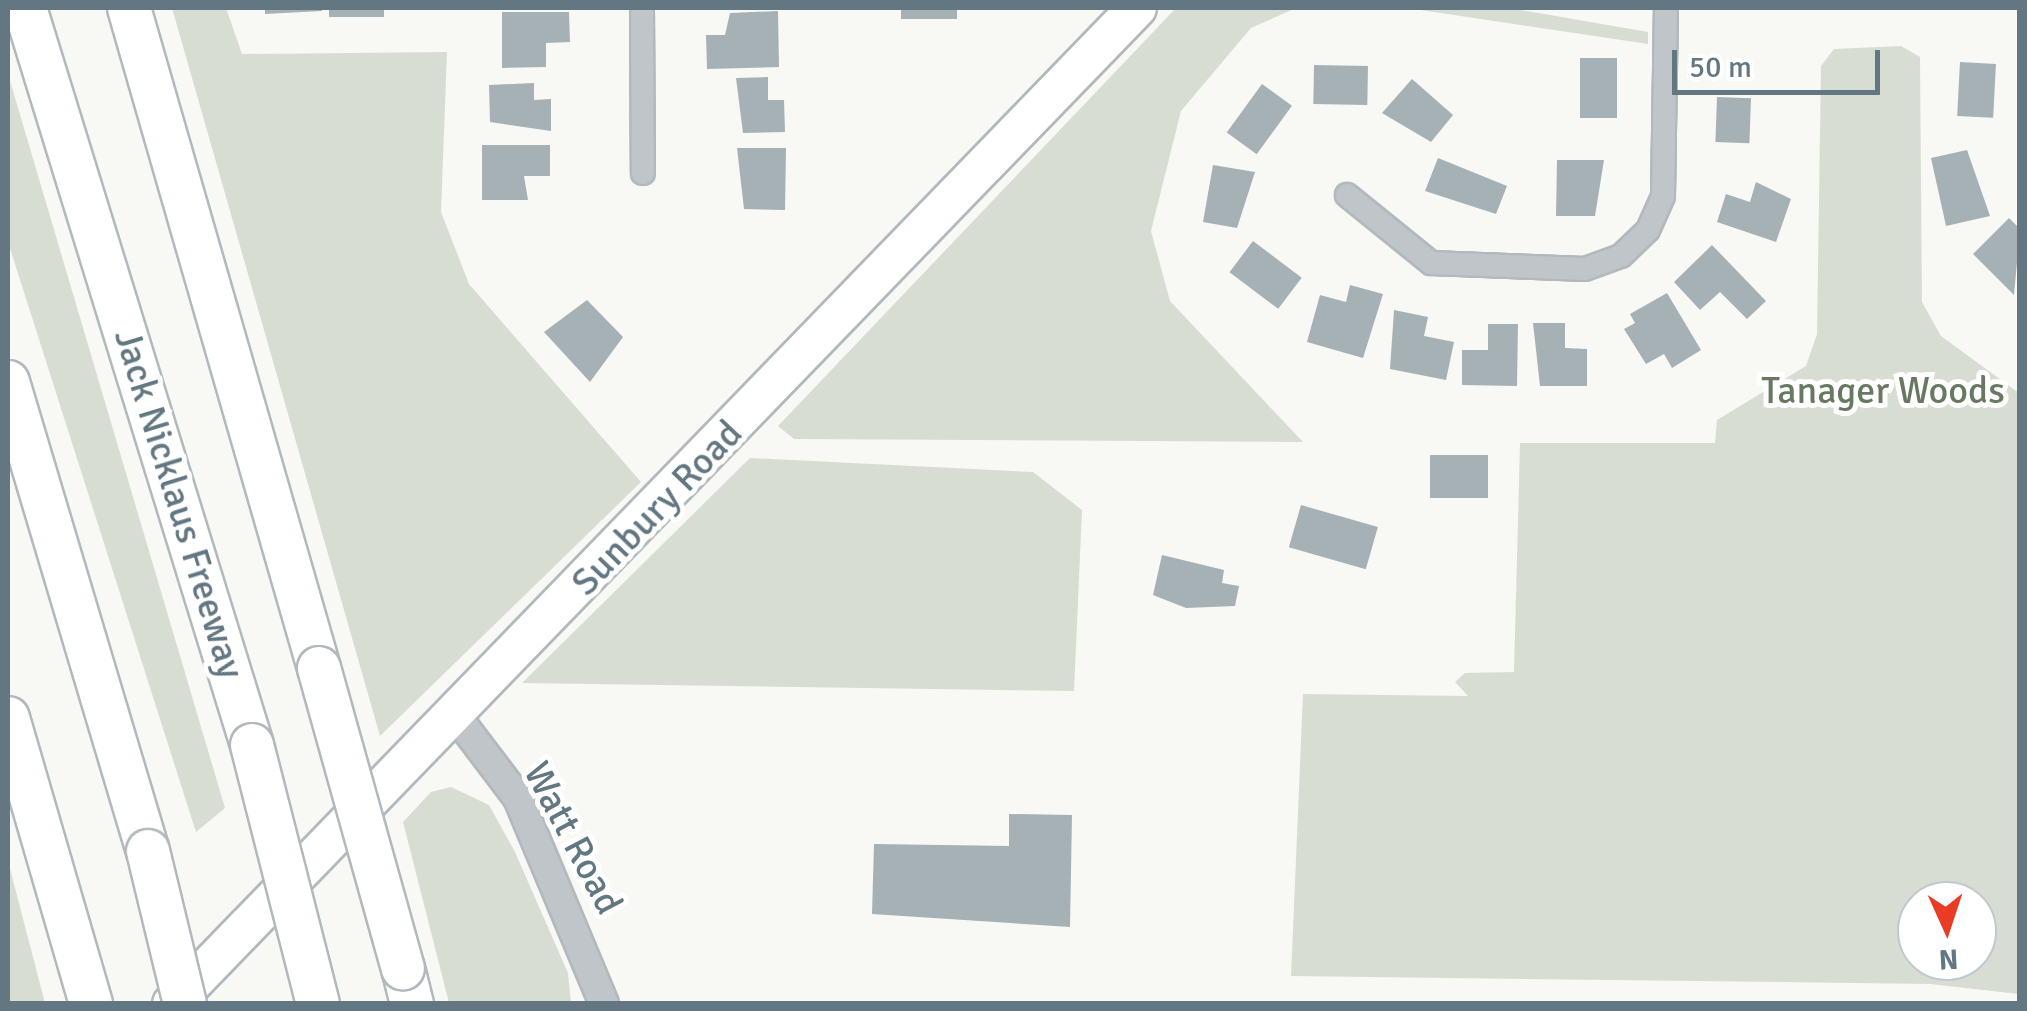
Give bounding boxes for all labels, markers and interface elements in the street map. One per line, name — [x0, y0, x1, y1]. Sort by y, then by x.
scale bar — [1677, 30, 1884, 92]
text: 50 m — [1689, 49, 1752, 86]
street label: Jack Nicklaus Freeway — [104, 324, 254, 684]
park label: Tanager Woods — [1761, 368, 2005, 414]
street label: Sunbury Road — [562, 411, 752, 605]
street label: Watt Road — [514, 754, 632, 922]
north arrow — [1897, 881, 1997, 981]
text: N — [1938, 941, 1959, 976]

